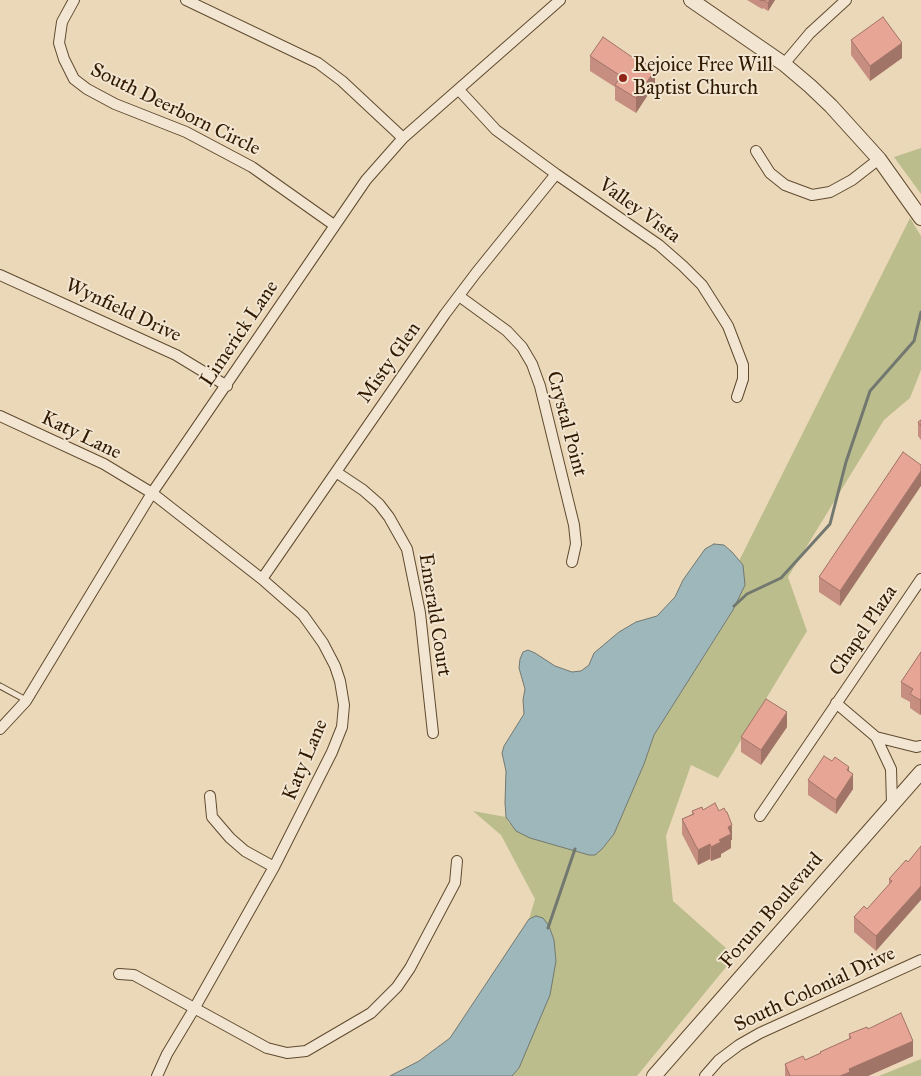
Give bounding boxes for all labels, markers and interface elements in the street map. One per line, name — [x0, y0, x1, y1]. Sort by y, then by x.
place label: Rejoice Free Will Baptist Church — [633, 54, 773, 101]
street label: South Deerborn Circle — [86, 58, 264, 162]
marker: Rejoice Free Will Baptist Church — [617, 72, 629, 84]
street label: Valley Vista — [593, 173, 685, 249]
street label: Wynfield Drive — [61, 274, 185, 348]
street label: Limerick Lane — [196, 276, 284, 392]
street label: Misty Glen — [353, 318, 427, 408]
street label: Crystal Point — [540, 369, 592, 479]
street label: Katy Lane — [37, 406, 125, 466]
street label: Emerald Court — [412, 552, 456, 678]
street label: Chapel Plaza — [825, 581, 903, 681]
street label: Katy Lane — [278, 716, 334, 804]
street label: Forum Boulevard — [715, 848, 829, 974]
street label: South Colonial Drive — [731, 942, 899, 1038]

